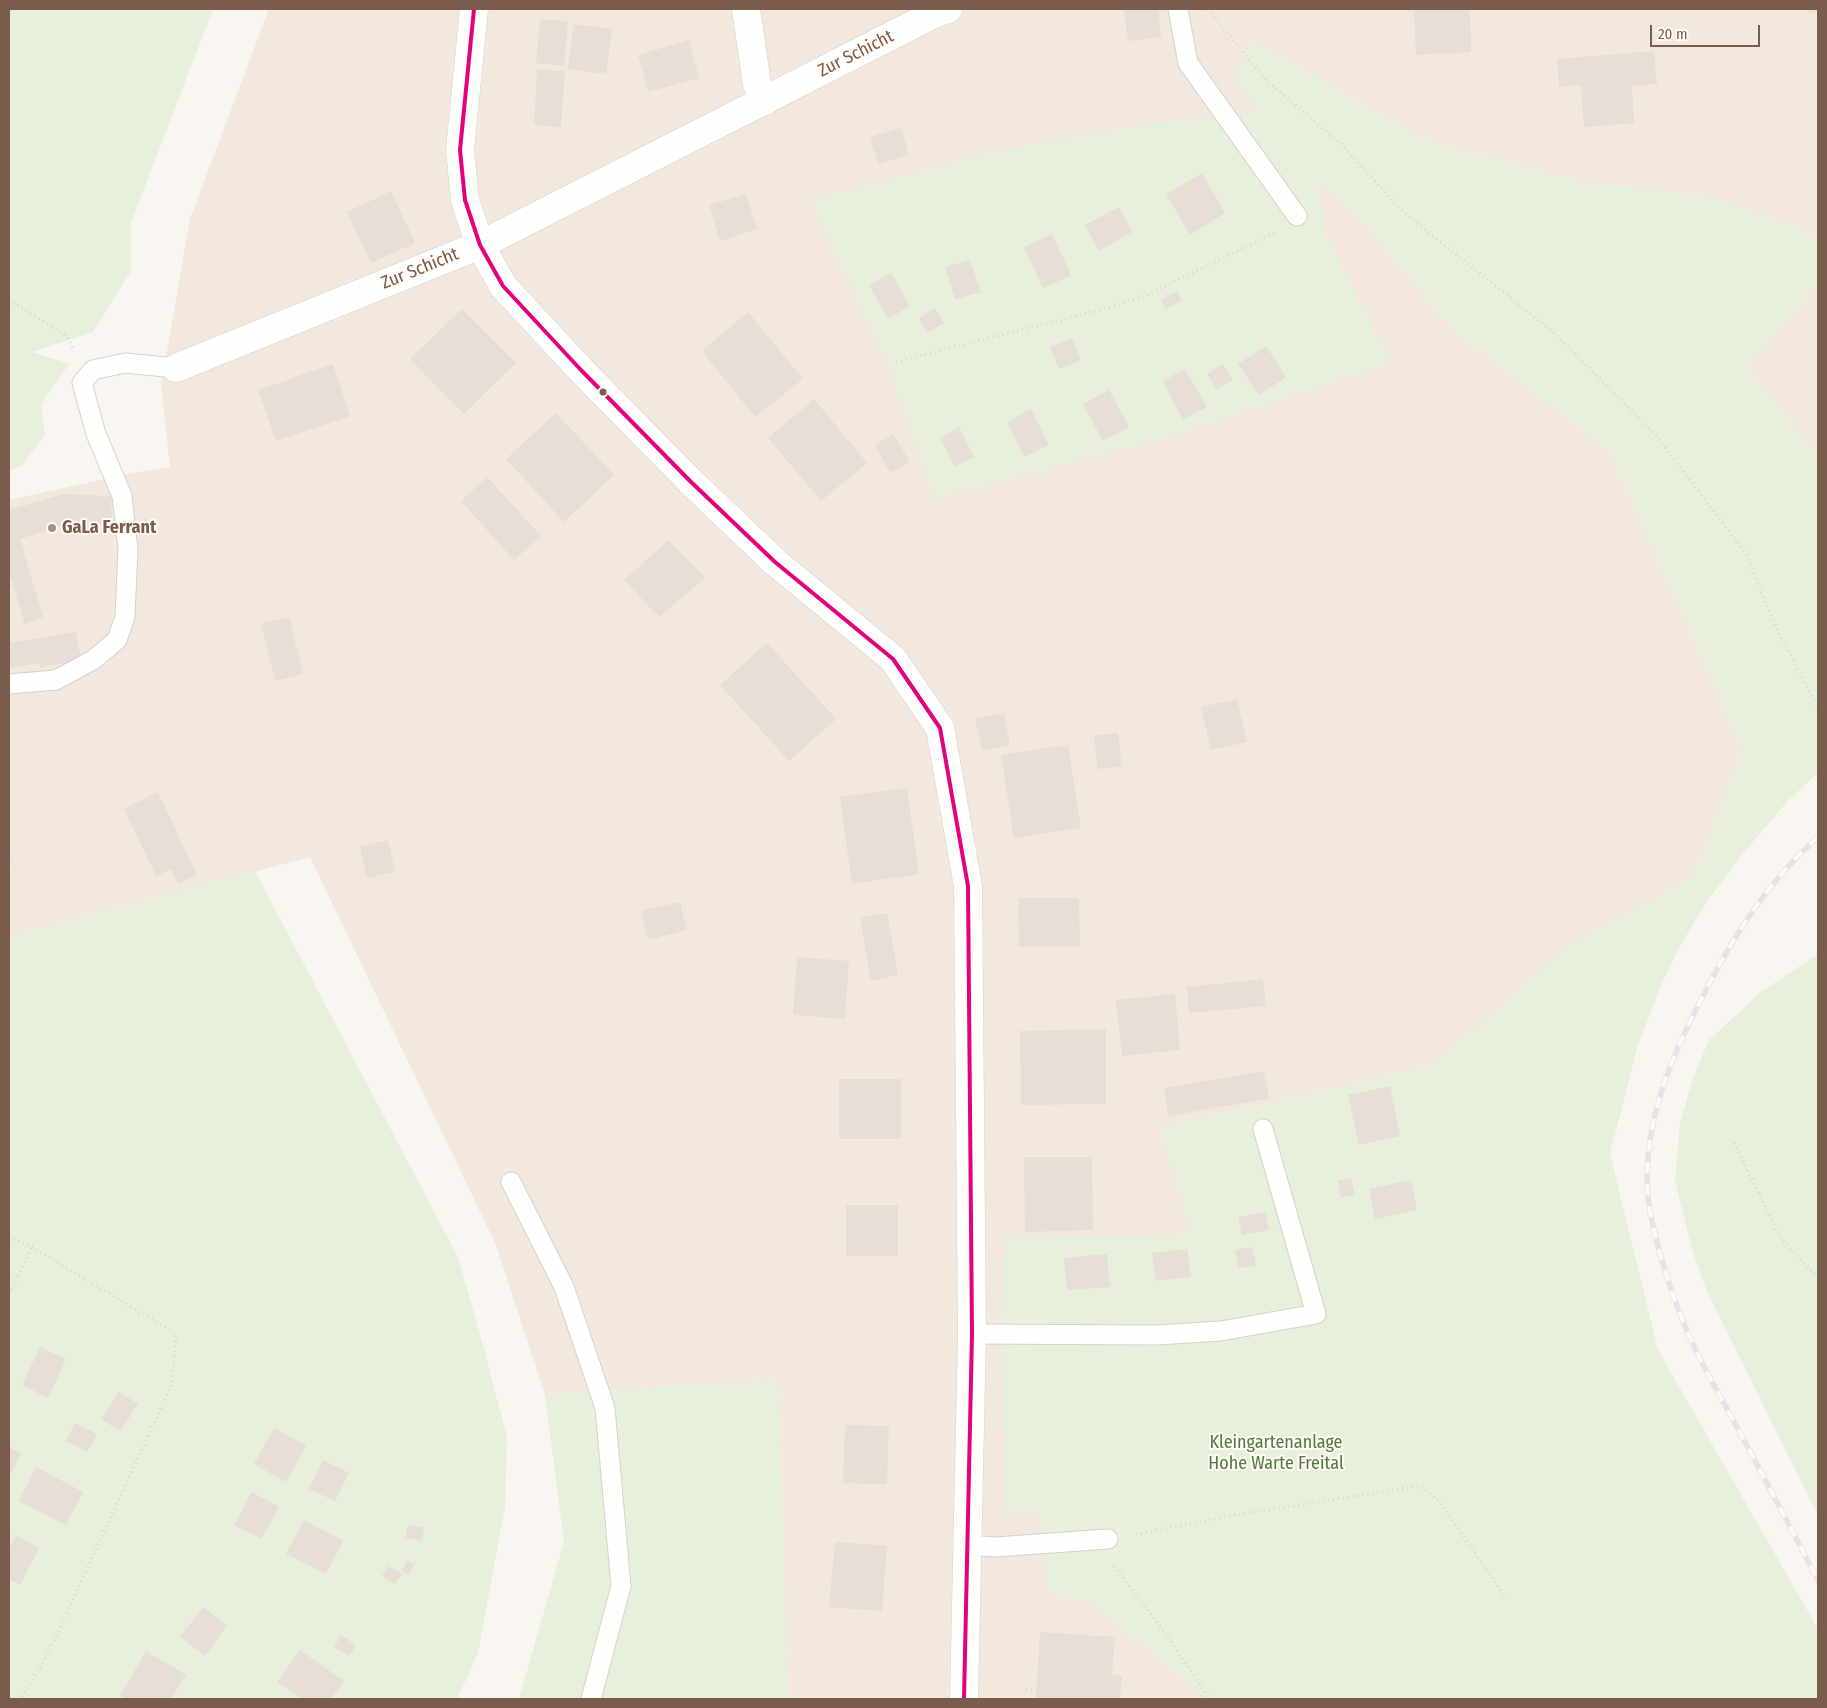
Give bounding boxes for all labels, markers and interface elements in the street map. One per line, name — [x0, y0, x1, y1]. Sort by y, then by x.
scale bar — [1652, 15, 1762, 47]
text: 20 m — [1658, 25, 1688, 43]
street label: Zur Schicht — [815, 26, 897, 82]
street label: Zur Schicht — [378, 244, 462, 294]
unlabelled marker — [598, 387, 608, 397]
place label: GaLa Ferrant — [62, 517, 156, 539]
marker: GaLa Ferrant — [46, 522, 58, 534]
park label: Kleingartenanlage Hohe Warte Freital — [1208, 1432, 1344, 1475]

